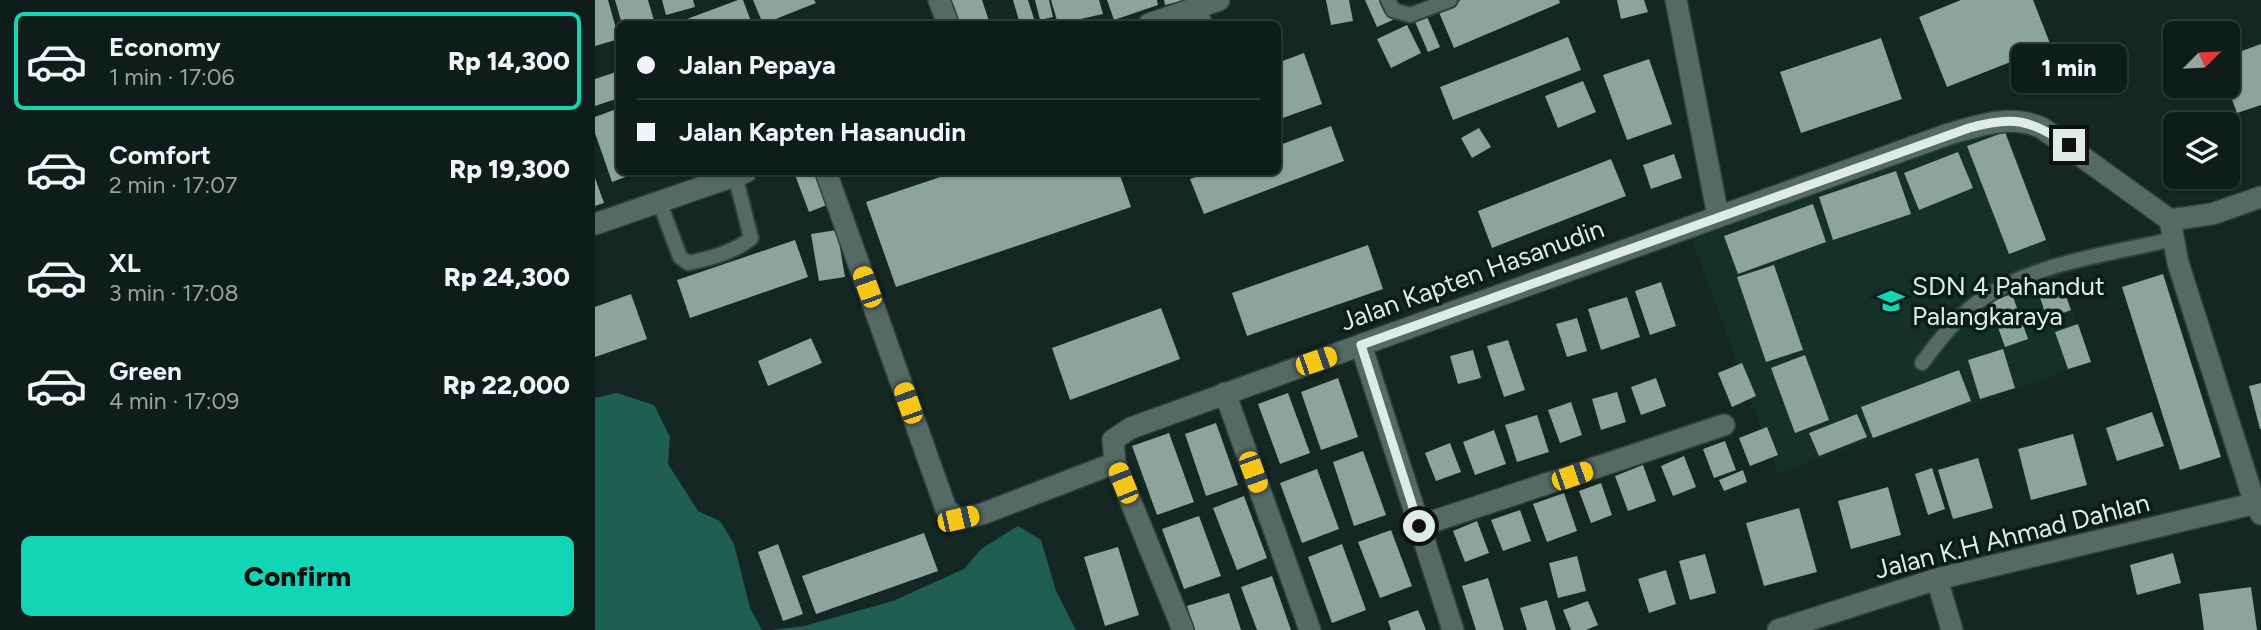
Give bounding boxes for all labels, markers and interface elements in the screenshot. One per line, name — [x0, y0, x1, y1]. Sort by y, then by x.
north arrow — [2163, 21, 2240, 98]
map controls — [2163, 21, 2240, 189]
icon: car — [25, 30, 88, 93]
text: Economy — [109, 31, 221, 63]
callout: 1 min — [2011, 44, 2127, 92]
text: Rp 14,300 — [448, 45, 570, 77]
text: Jalan Pepaya — [679, 49, 836, 81]
text: 1 min — [2042, 54, 2096, 82]
text: 1 min · 17:06 — [109, 63, 235, 91]
button: layers — [2163, 112, 2240, 189]
text: Jalan Kapten Hasanudin — [679, 116, 966, 148]
route end — [2053, 129, 2085, 161]
icon: car — [25, 138, 88, 201]
text: Comfort — [109, 139, 211, 171]
text: Rp 19,300 — [449, 153, 570, 185]
text: 2 min · 17:07 — [109, 171, 237, 199]
street label: Jalan Kapten Hasanudin — [1336, 212, 1608, 338]
icon: car — [25, 246, 88, 309]
text: XL — [109, 247, 141, 279]
text: Rp 24,300 — [444, 261, 570, 293]
car — [850, 264, 885, 310]
place label: SDN 4 Pahandut Palangkaraya — [1912, 270, 2105, 332]
text: 3 min · 17:08 — [109, 279, 239, 307]
school or university icon: SDN 4 Pahandut Palangkaraya — [1876, 286, 1906, 316]
car — [1293, 344, 1340, 378]
icon: car — [25, 354, 88, 417]
text: Green — [109, 355, 182, 387]
text: Rp 22,000 — [443, 369, 570, 401]
car — [892, 380, 925, 426]
text: 4 min · 17:09 — [109, 387, 239, 415]
car — [1236, 449, 1271, 495]
car — [1549, 459, 1596, 493]
car — [1106, 460, 1141, 506]
street label: Jalan K.H Ahmad Dahlan — [1871, 486, 2153, 586]
car — [936, 504, 981, 534]
route start — [1403, 510, 1435, 542]
button: Confirm — [21, 536, 574, 616]

